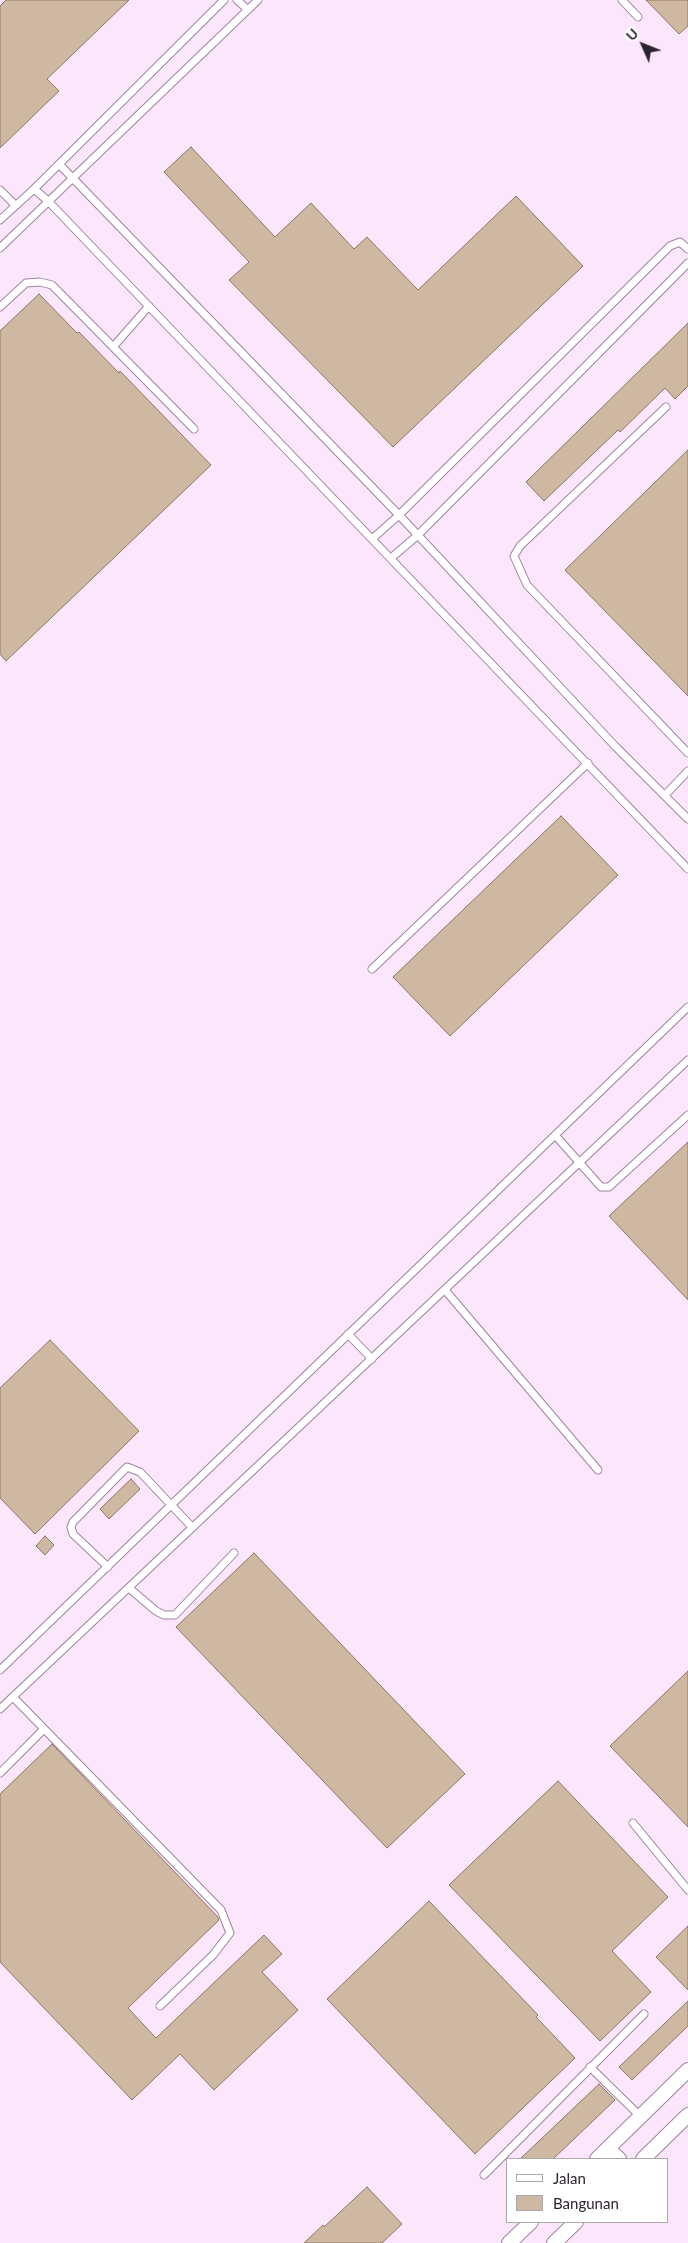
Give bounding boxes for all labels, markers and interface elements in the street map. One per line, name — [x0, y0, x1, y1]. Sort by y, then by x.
north arrow — [618, 20, 668, 70]
text: U — [622, 25, 642, 44]
legend — [506, 2158, 668, 2223]
text: Jalan — [553, 2169, 586, 2187]
text: Bangunan — [553, 2194, 619, 2212]

